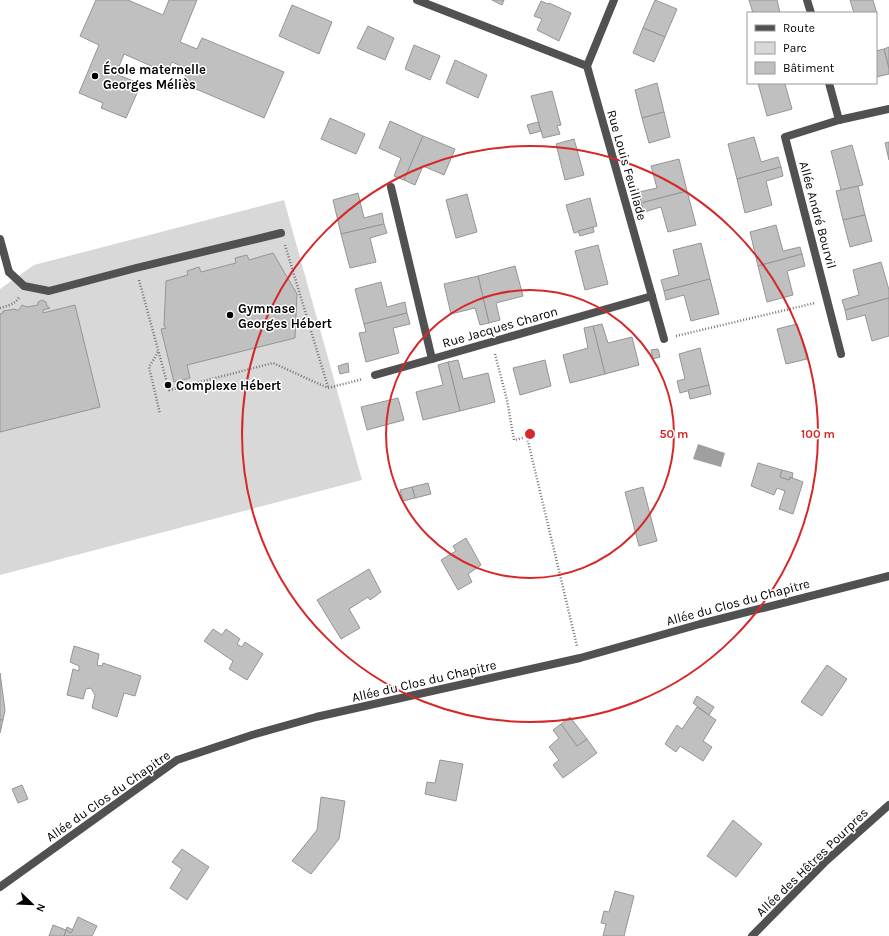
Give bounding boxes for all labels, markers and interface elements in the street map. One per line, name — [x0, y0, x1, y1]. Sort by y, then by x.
legend — [747, 12, 877, 84]
text: Route — [783, 21, 815, 35]
text: Parc — [783, 41, 807, 55]
place label: École maternelle Georges Méliès — [103, 60, 206, 92]
text: Bâtiment — [783, 61, 835, 75]
marker: École maternelle Georges Méliès — [90, 71, 100, 81]
street label: Rue Louis Feuillade — [604, 108, 650, 222]
street label: Allée André Bourvil — [796, 160, 840, 270]
place label: Gymnase Georges Hébert — [238, 301, 332, 331]
street label: Rue Jacques Charon — [441, 303, 560, 352]
marker: Gymnase Georges Hébert — [225, 310, 235, 320]
place label: Complexe Hébert — [176, 378, 281, 393]
marker: Complexe Hébert — [163, 380, 173, 390]
centre of rings — [523, 427, 537, 441]
text: 50 m — [660, 427, 689, 441]
text: 100 m — [801, 427, 835, 441]
street label: Allée du Clos du Chapitre — [665, 576, 812, 628]
street label: Allée du Clos du Chapitre — [350, 657, 498, 705]
street label: Allée du Clos du Chapitre — [43, 747, 173, 845]
street label: Allée des Hêtres Pourpres — [753, 804, 871, 919]
north arrow — [12, 884, 52, 924]
text: N — [33, 902, 48, 914]

